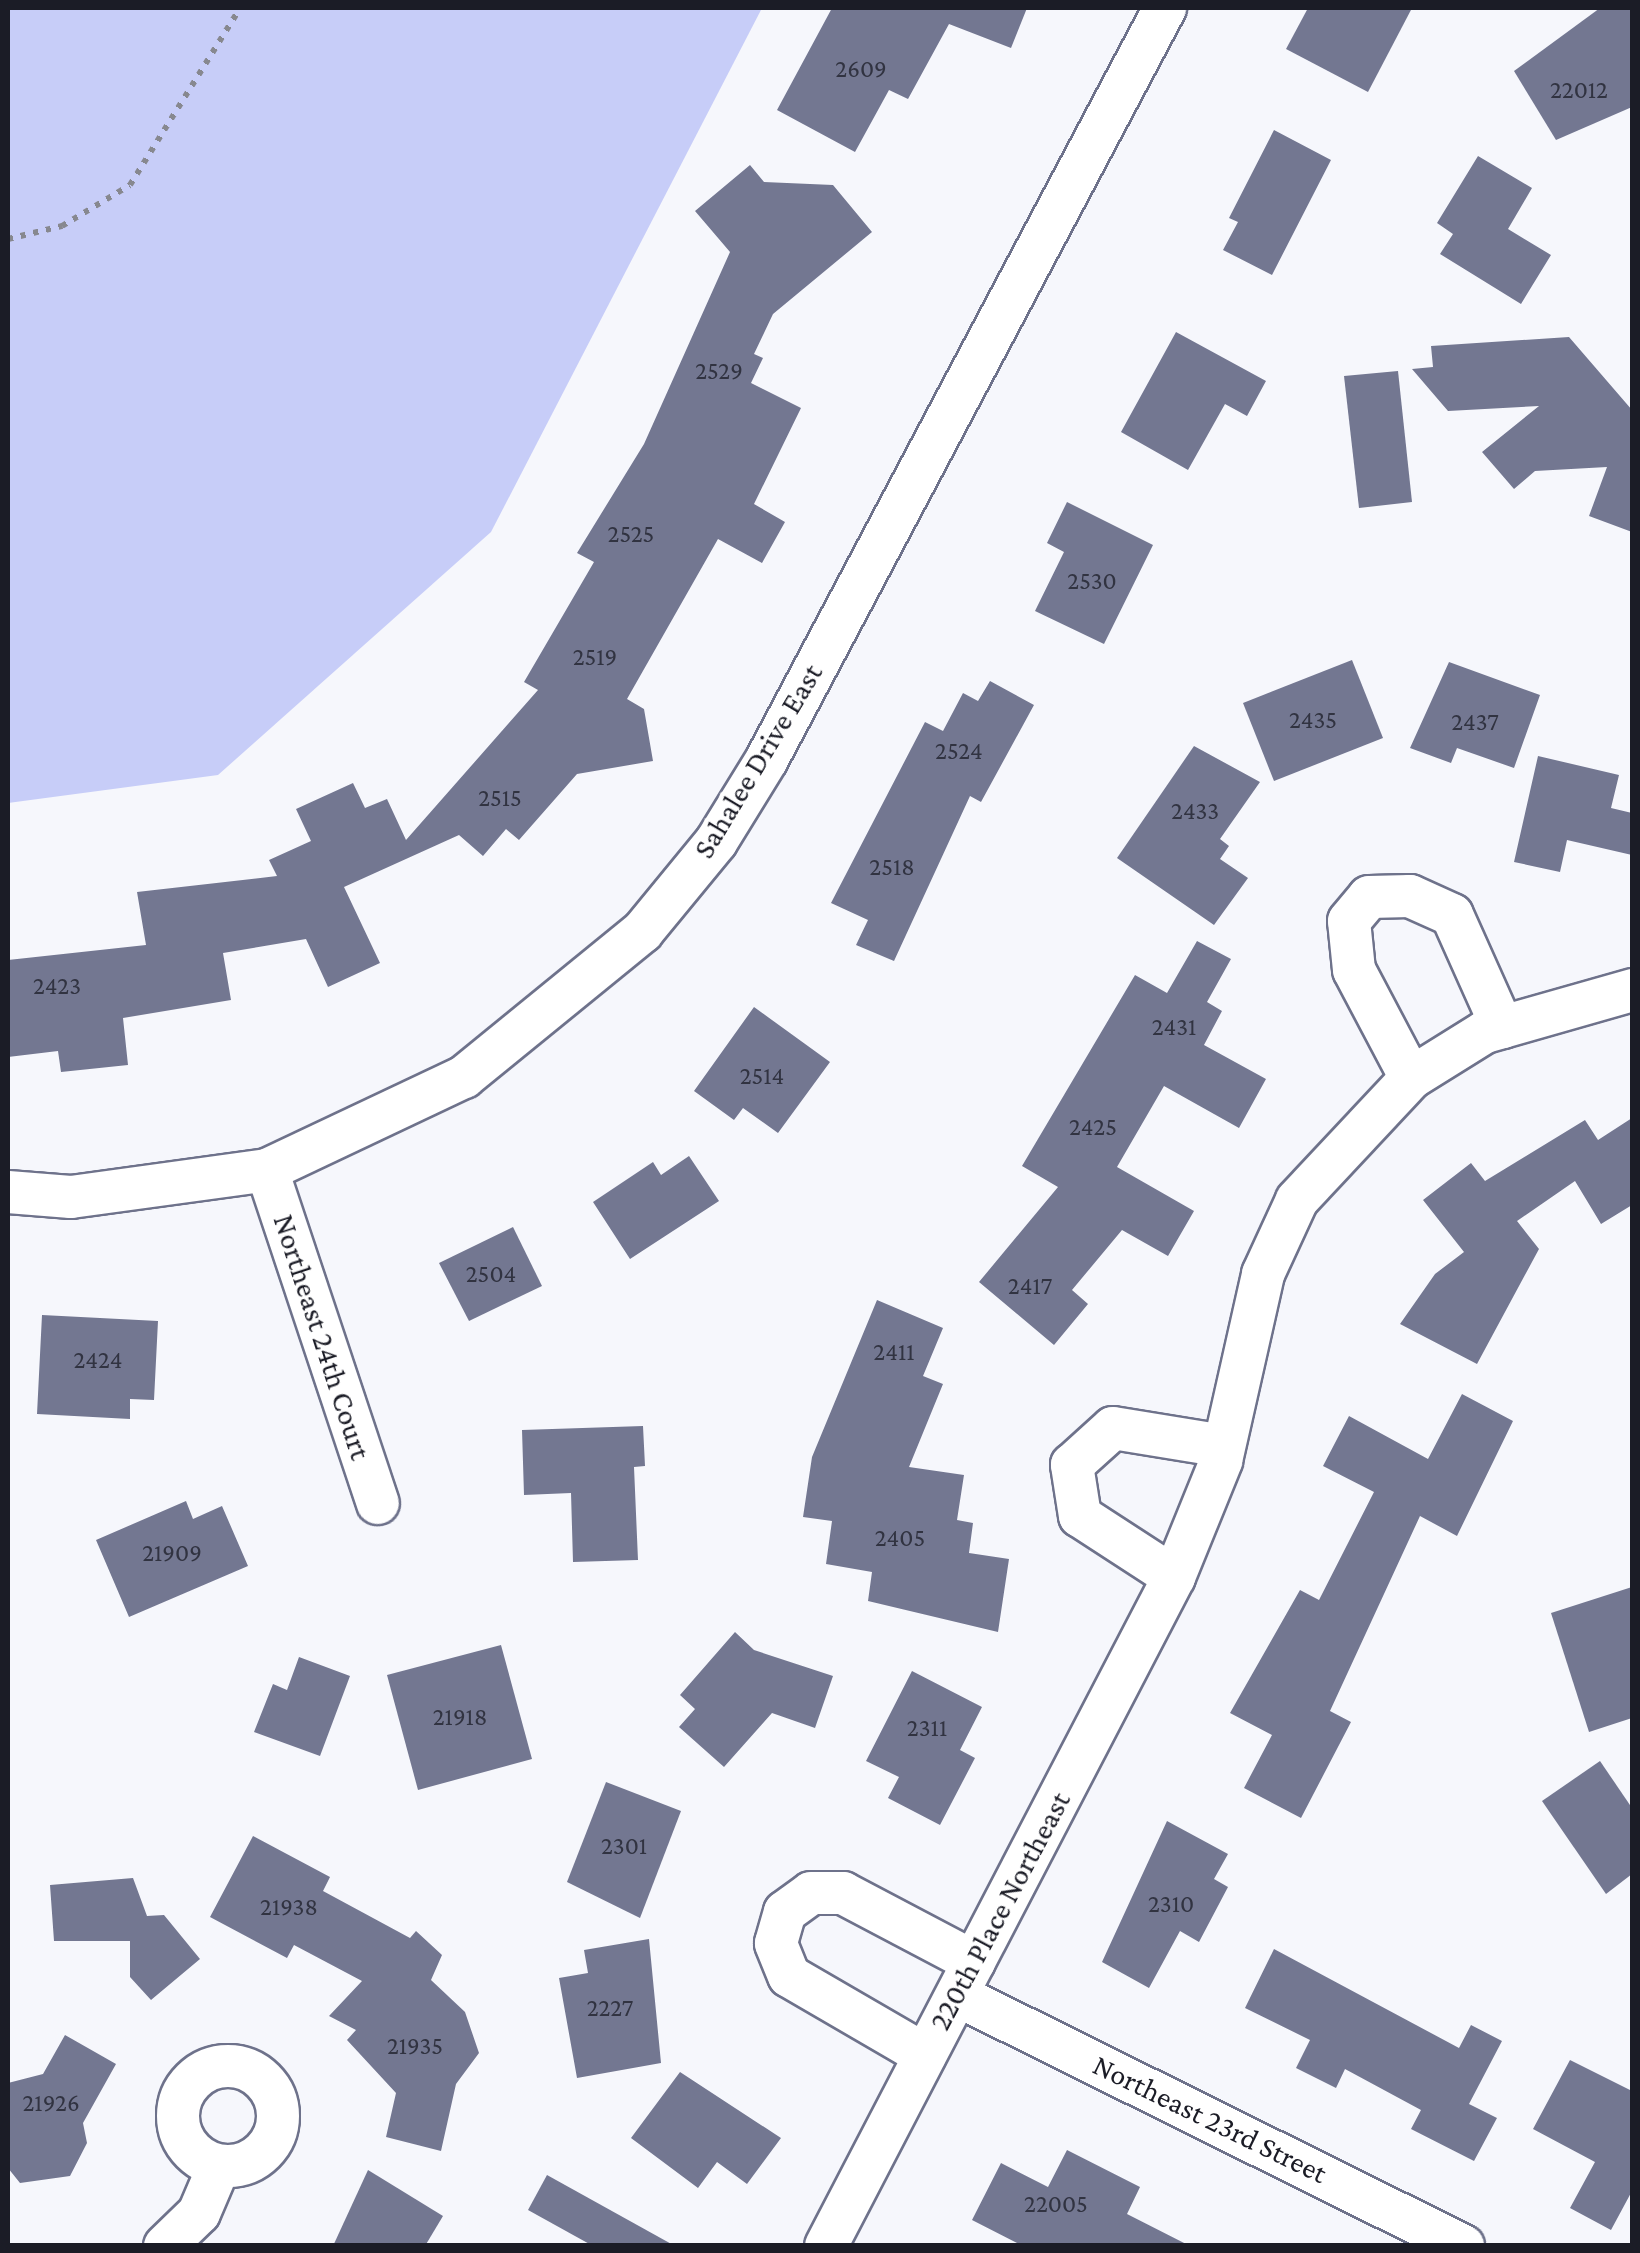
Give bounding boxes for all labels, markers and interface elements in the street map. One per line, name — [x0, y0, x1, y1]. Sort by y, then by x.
house number: 2609 — [835, 54, 887, 84]
house number: 22012 — [1550, 75, 1608, 105]
house number: 2529 — [695, 356, 743, 386]
house number: 2525 — [608, 519, 654, 549]
house number: 2530 — [1067, 566, 1117, 596]
house number: 2519 — [573, 642, 617, 672]
street label: Sahalee Drive East — [686, 657, 830, 865]
house number: 2435 — [1289, 705, 1337, 735]
house number: 2437 — [1451, 707, 1499, 737]
house number: 2524 — [935, 736, 983, 766]
house number: 2515 — [478, 783, 522, 813]
house number: 2433 — [1171, 796, 1219, 826]
house number: 2518 — [869, 852, 915, 882]
house number: 2423 — [33, 971, 81, 1001]
house number: 2431 — [1152, 1012, 1196, 1042]
house number: 2514 — [740, 1061, 784, 1091]
house number: 2425 — [1069, 1112, 1117, 1142]
street label: Northeast 24th Court — [265, 1210, 379, 1464]
house number: 2504 — [466, 1259, 516, 1289]
house number: 2417 — [1008, 1271, 1052, 1301]
house number: 2411 — [873, 1337, 915, 1367]
house number: 2424 — [73, 1345, 123, 1375]
house number: 2405 — [875, 1523, 925, 1553]
house number: 21909 — [142, 1538, 202, 1568]
house number: 21918 — [433, 1702, 487, 1732]
house number: 2311 — [907, 1713, 947, 1743]
street label: 220th Place Northeast — [922, 1786, 1078, 2036]
house number: 2301 — [601, 1831, 647, 1861]
house number: 2310 — [1148, 1889, 1194, 1919]
house number: 21938 — [260, 1892, 318, 1922]
house number: 2227 — [587, 1993, 633, 2023]
house number: 21935 — [387, 2031, 443, 2061]
street label: Northeast 23rd Street — [1087, 2047, 1333, 2191]
house number: 21926 — [22, 2088, 80, 2118]
house number: 22005 — [1024, 2189, 1088, 2219]

